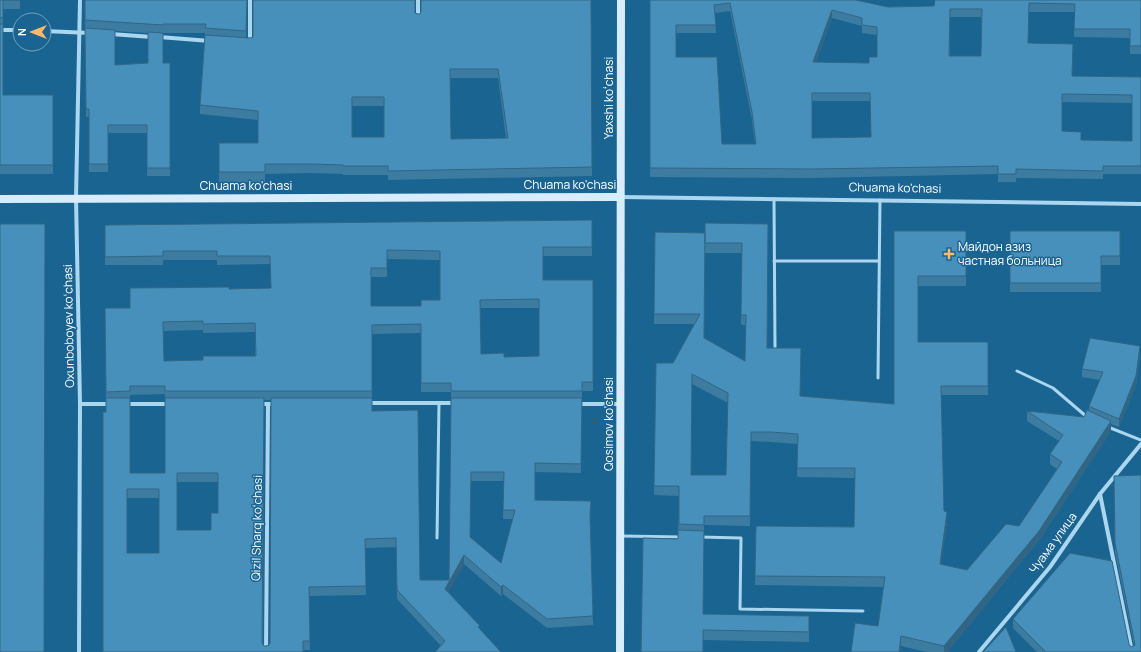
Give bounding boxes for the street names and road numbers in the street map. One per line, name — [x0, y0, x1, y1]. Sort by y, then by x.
street label: Yaxshi koʻchasi — [600, 57, 617, 139]
street label: Chuama ko'chasi — [524, 176, 616, 193]
street label: Chuama ko'chasi — [200, 177, 292, 194]
street label: Chuama ko'chasi — [849, 178, 941, 197]
street label: Oxunboboyev koʻchasi — [59, 264, 78, 388]
street label: Qosimov ko'chasi — [600, 377, 617, 471]
street label: Qizil Sharq koʻchasi — [247, 475, 266, 581]
street label: Чуама улица — [1025, 509, 1081, 577]

